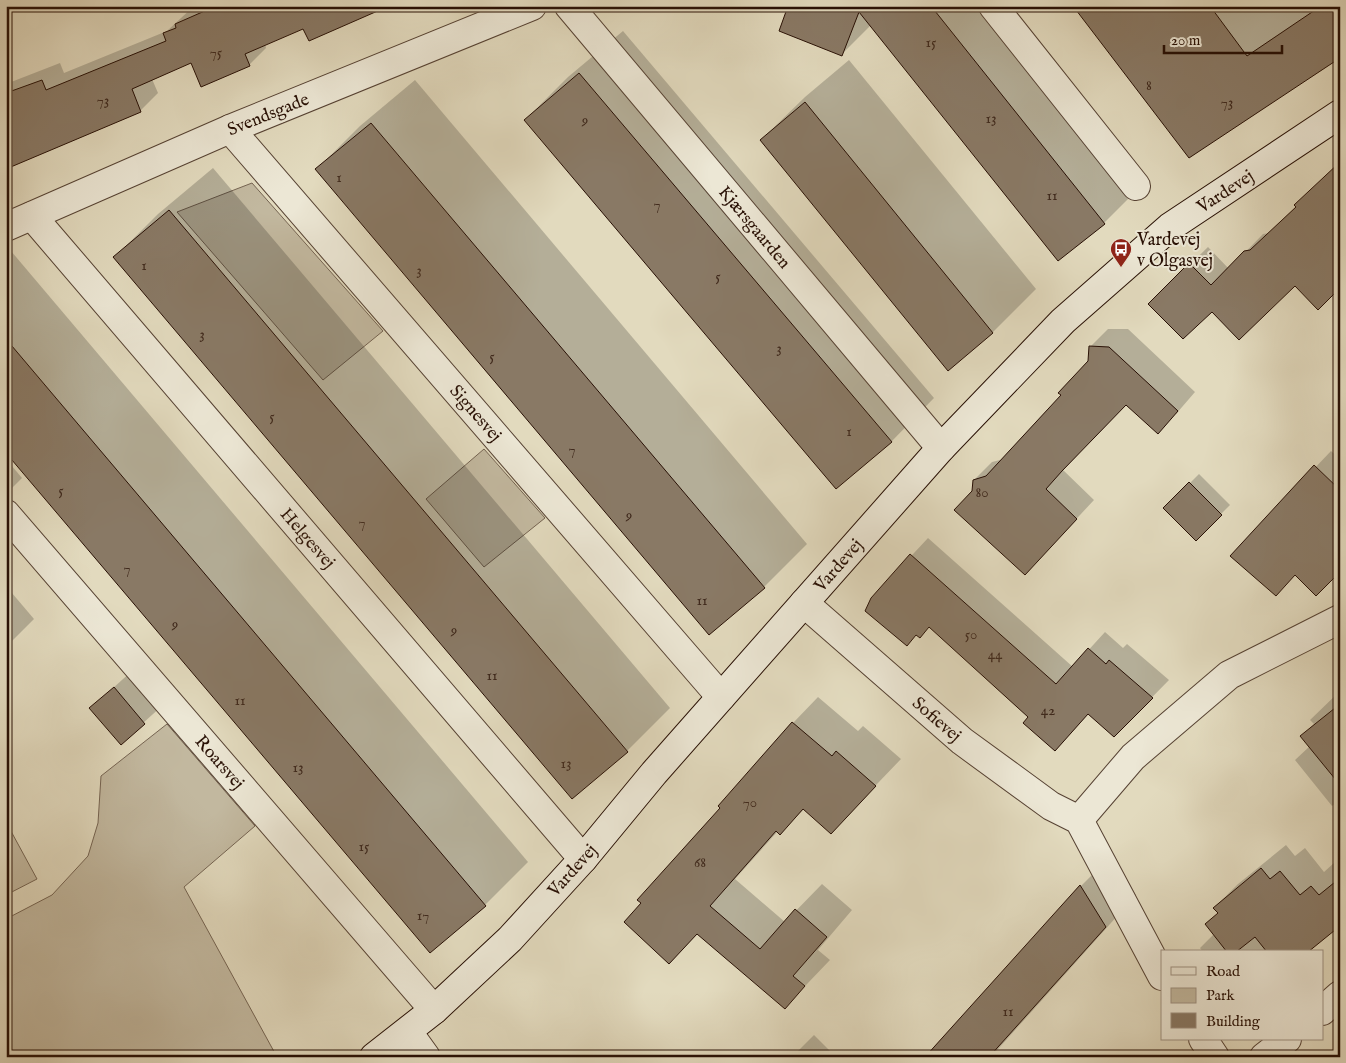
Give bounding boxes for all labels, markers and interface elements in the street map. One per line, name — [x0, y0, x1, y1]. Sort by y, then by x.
scale bar — [1164, 22, 1281, 54]
text: 20 m — [1171, 31, 1201, 50]
house number: 15 — [925, 33, 937, 52]
house number: 75 — [210, 43, 223, 62]
house number: 8 — [1146, 76, 1152, 95]
street label: Svendsgade — [224, 89, 313, 142]
house number: 73 — [97, 91, 109, 110]
house number: 73 — [1221, 93, 1233, 112]
house number: 13 — [985, 109, 997, 128]
house number: 9 — [581, 111, 588, 130]
street label: Vardevej — [1192, 165, 1259, 220]
house number: 1 — [336, 168, 342, 187]
street label: Kjærsgaarden — [712, 182, 796, 275]
house number: 11 — [1046, 186, 1058, 205]
house number: 7 — [653, 195, 661, 214]
place label: Vardevej v Olgasvej — [1136, 229, 1213, 273]
bus stop icon: Vardevej v Olgasvej — [1109, 237, 1133, 268]
house number: 1 — [141, 256, 147, 275]
house number: 3 — [416, 261, 422, 280]
house number: 5 — [715, 267, 721, 286]
house number: 3 — [199, 325, 205, 344]
house number: 3 — [776, 339, 782, 358]
house number: 5 — [489, 347, 495, 366]
street label: Signesvej — [444, 381, 506, 447]
house number: 5 — [269, 407, 275, 426]
house number: 1 — [846, 422, 852, 441]
house number: 7 — [568, 440, 576, 459]
house number: 5 — [58, 481, 64, 500]
house number: 80 — [975, 483, 989, 502]
street label: Helgesvej — [274, 504, 340, 574]
house number: 9 — [625, 506, 632, 525]
house number: 7 — [358, 513, 366, 532]
street label: Vardevej — [809, 535, 869, 598]
house number: 7 — [123, 559, 131, 578]
house number: 11 — [696, 591, 708, 610]
house number: 9 — [171, 615, 178, 634]
house number: 9 — [450, 621, 457, 640]
house number: 50 — [965, 625, 977, 644]
house number: 44 — [988, 645, 1003, 664]
house number: 11 — [486, 666, 498, 685]
house number: 11 — [234, 691, 246, 710]
street label: Sofievej — [907, 692, 965, 748]
house number: 42 — [1041, 701, 1055, 720]
street label: Roarsvej — [189, 731, 249, 795]
house number: 13 — [560, 754, 572, 773]
house number: 13 — [292, 758, 304, 777]
house number: 70 — [743, 793, 757, 812]
house number: 15 — [358, 837, 370, 856]
street label: Vardevej — [543, 840, 603, 903]
house number: 68 — [694, 853, 706, 872]
house number: 17 — [417, 906, 429, 925]
legend — [1161, 950, 1324, 1040]
text: Road — [1206, 962, 1241, 981]
text: Park — [1206, 986, 1236, 1005]
house number: 11 — [1002, 1002, 1014, 1021]
text: Building — [1206, 1012, 1261, 1031]

